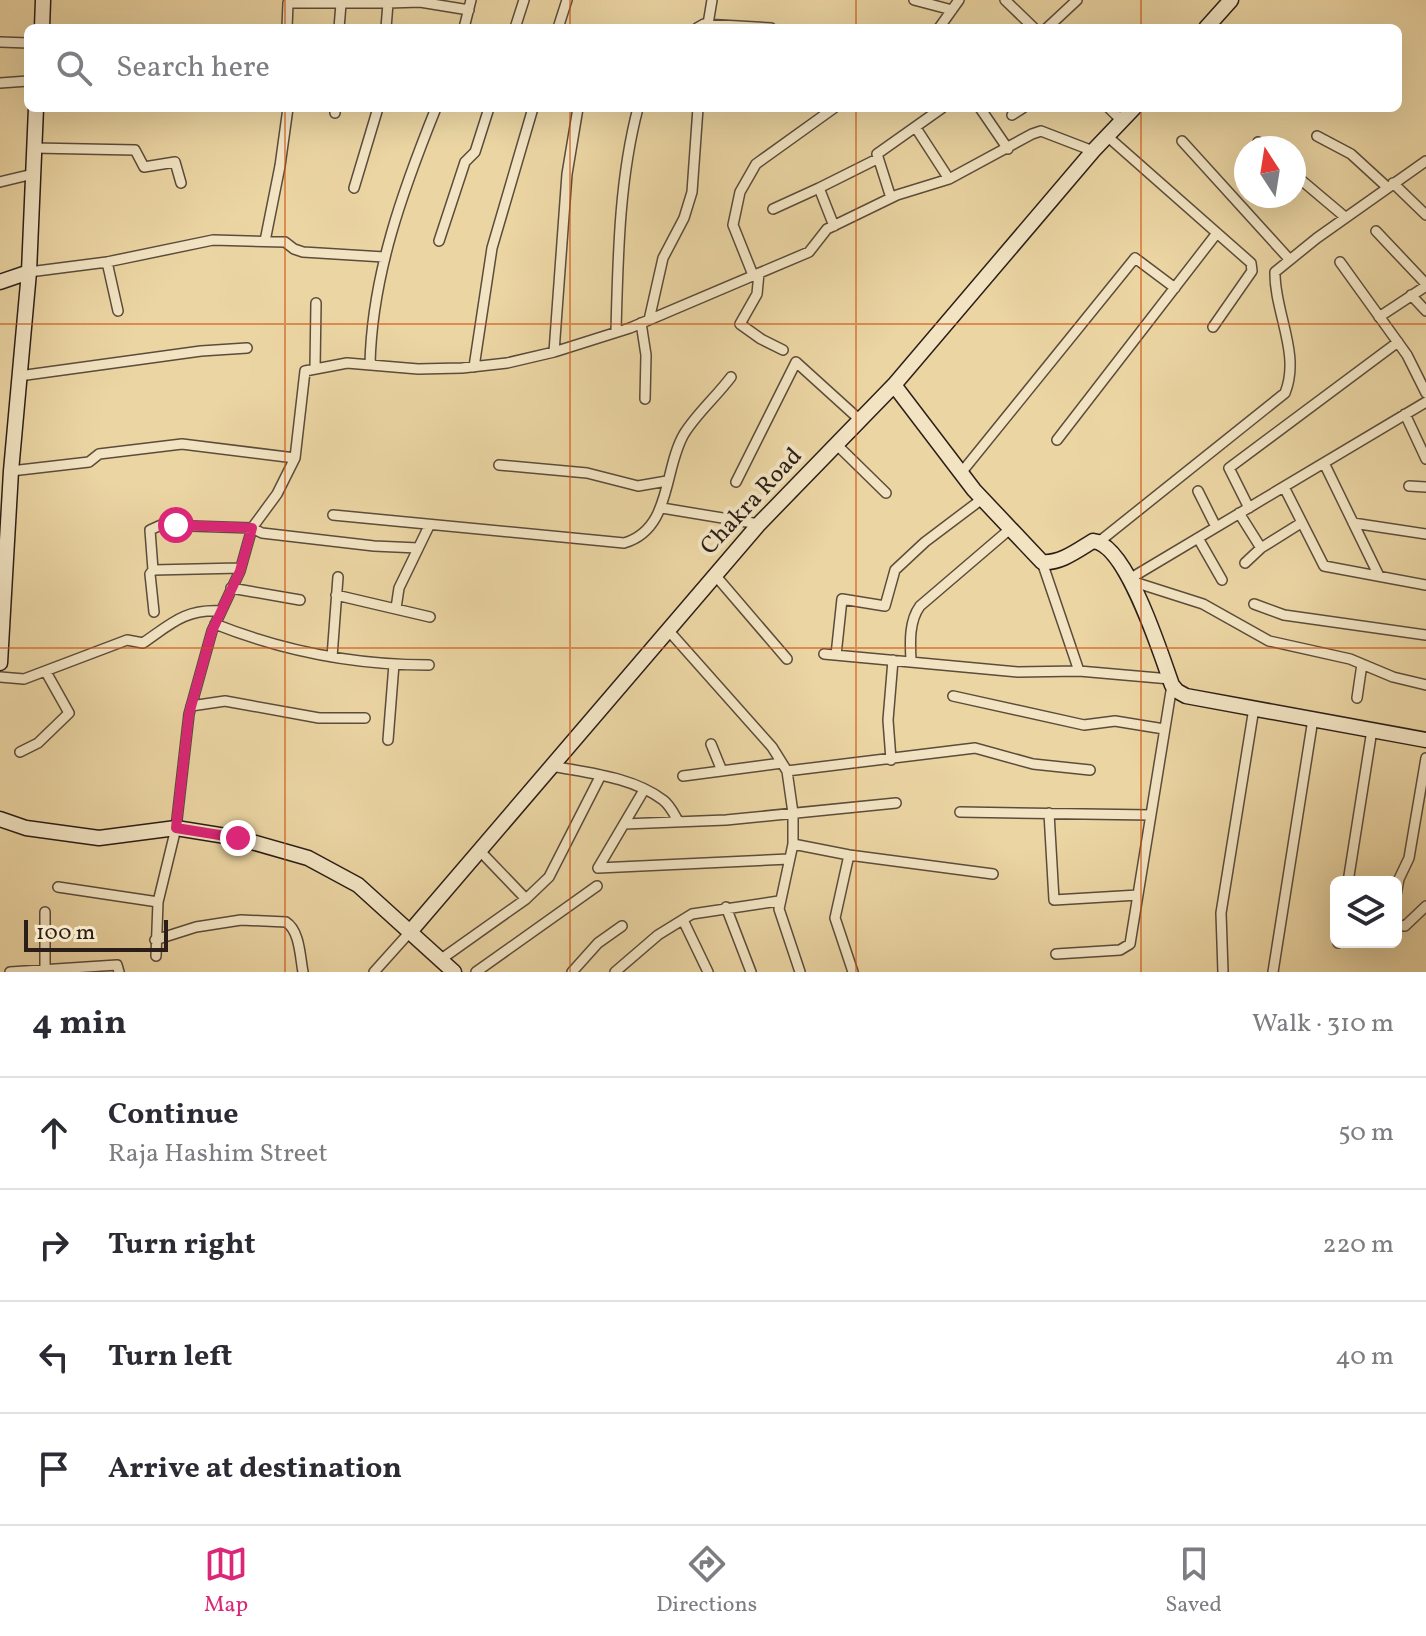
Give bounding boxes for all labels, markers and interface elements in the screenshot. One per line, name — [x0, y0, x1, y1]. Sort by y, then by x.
search box — [24, 24, 1402, 112]
icon: search — [52, 46, 96, 90]
text: Search here — [116, 47, 270, 89]
north arrow — [1234, 136, 1306, 208]
street label: Chakra Road — [693, 441, 811, 563]
route start — [158, 507, 194, 543]
route end — [220, 820, 256, 856]
map controls — [1330, 876, 1402, 948]
button: layers — [1330, 876, 1402, 948]
scale bar — [24, 916, 168, 952]
text: 100 m — [36, 918, 95, 949]
text: 4 min — [32, 1001, 127, 1048]
text: Walk · 310 m — [1252, 1006, 1394, 1042]
text: Continue — [108, 1094, 239, 1136]
icon: ahead — [32, 1111, 76, 1155]
text: 50 m — [1338, 1115, 1394, 1151]
text: Raja Hashim Street — [108, 1136, 328, 1172]
icon: right — [32, 1223, 76, 1267]
text: Turn right — [108, 1224, 256, 1266]
text: 220 m — [1322, 1227, 1394, 1263]
icon: left — [32, 1335, 76, 1379]
text: Turn left — [108, 1336, 232, 1378]
text: 40 m — [1335, 1339, 1394, 1375]
icon: arrive — [32, 1447, 76, 1491]
text: Arrive at destination — [108, 1448, 402, 1490]
tab: Map — [204, 1542, 248, 1621]
tab: Directions — [656, 1542, 757, 1621]
tab: Saved — [1165, 1542, 1222, 1621]

